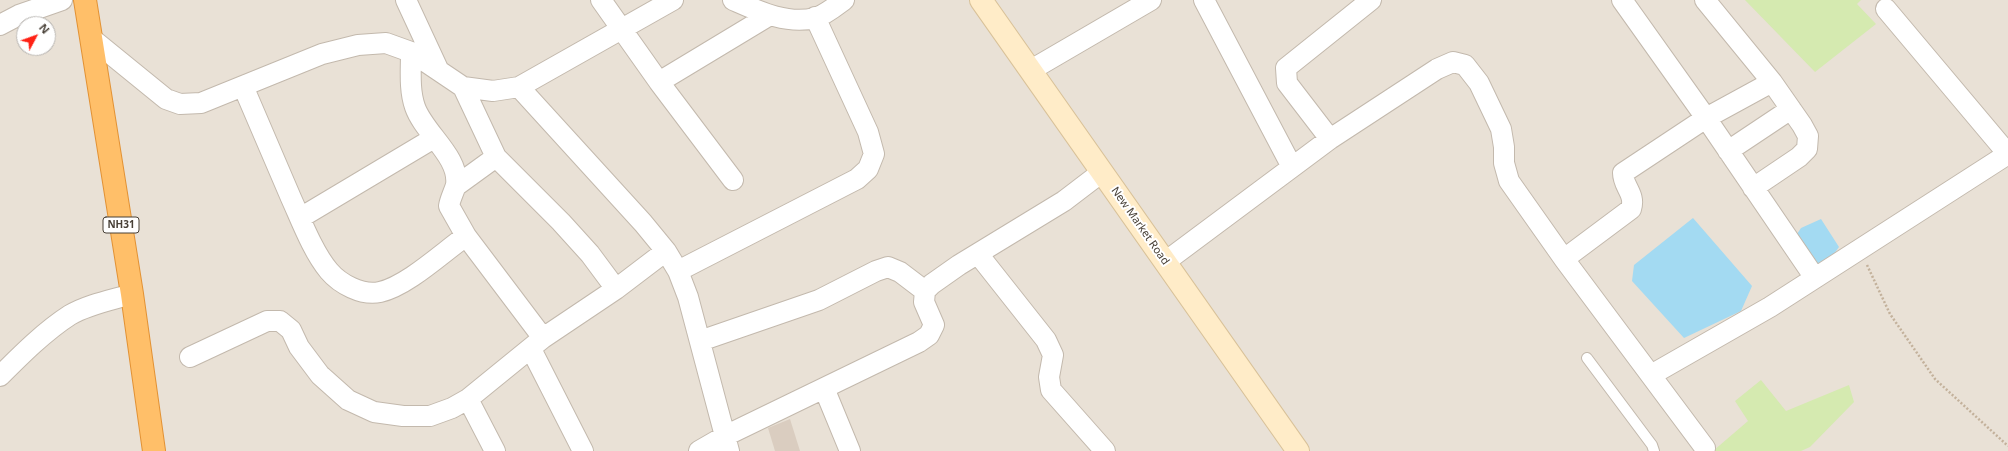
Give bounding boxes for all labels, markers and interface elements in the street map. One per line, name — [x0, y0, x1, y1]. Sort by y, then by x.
north arrow — [16, 16, 56, 56]
text: N — [36, 20, 53, 37]
street label: New Market Road — [1108, 185, 1172, 267]
road number: NH31 — [103, 217, 139, 233]

